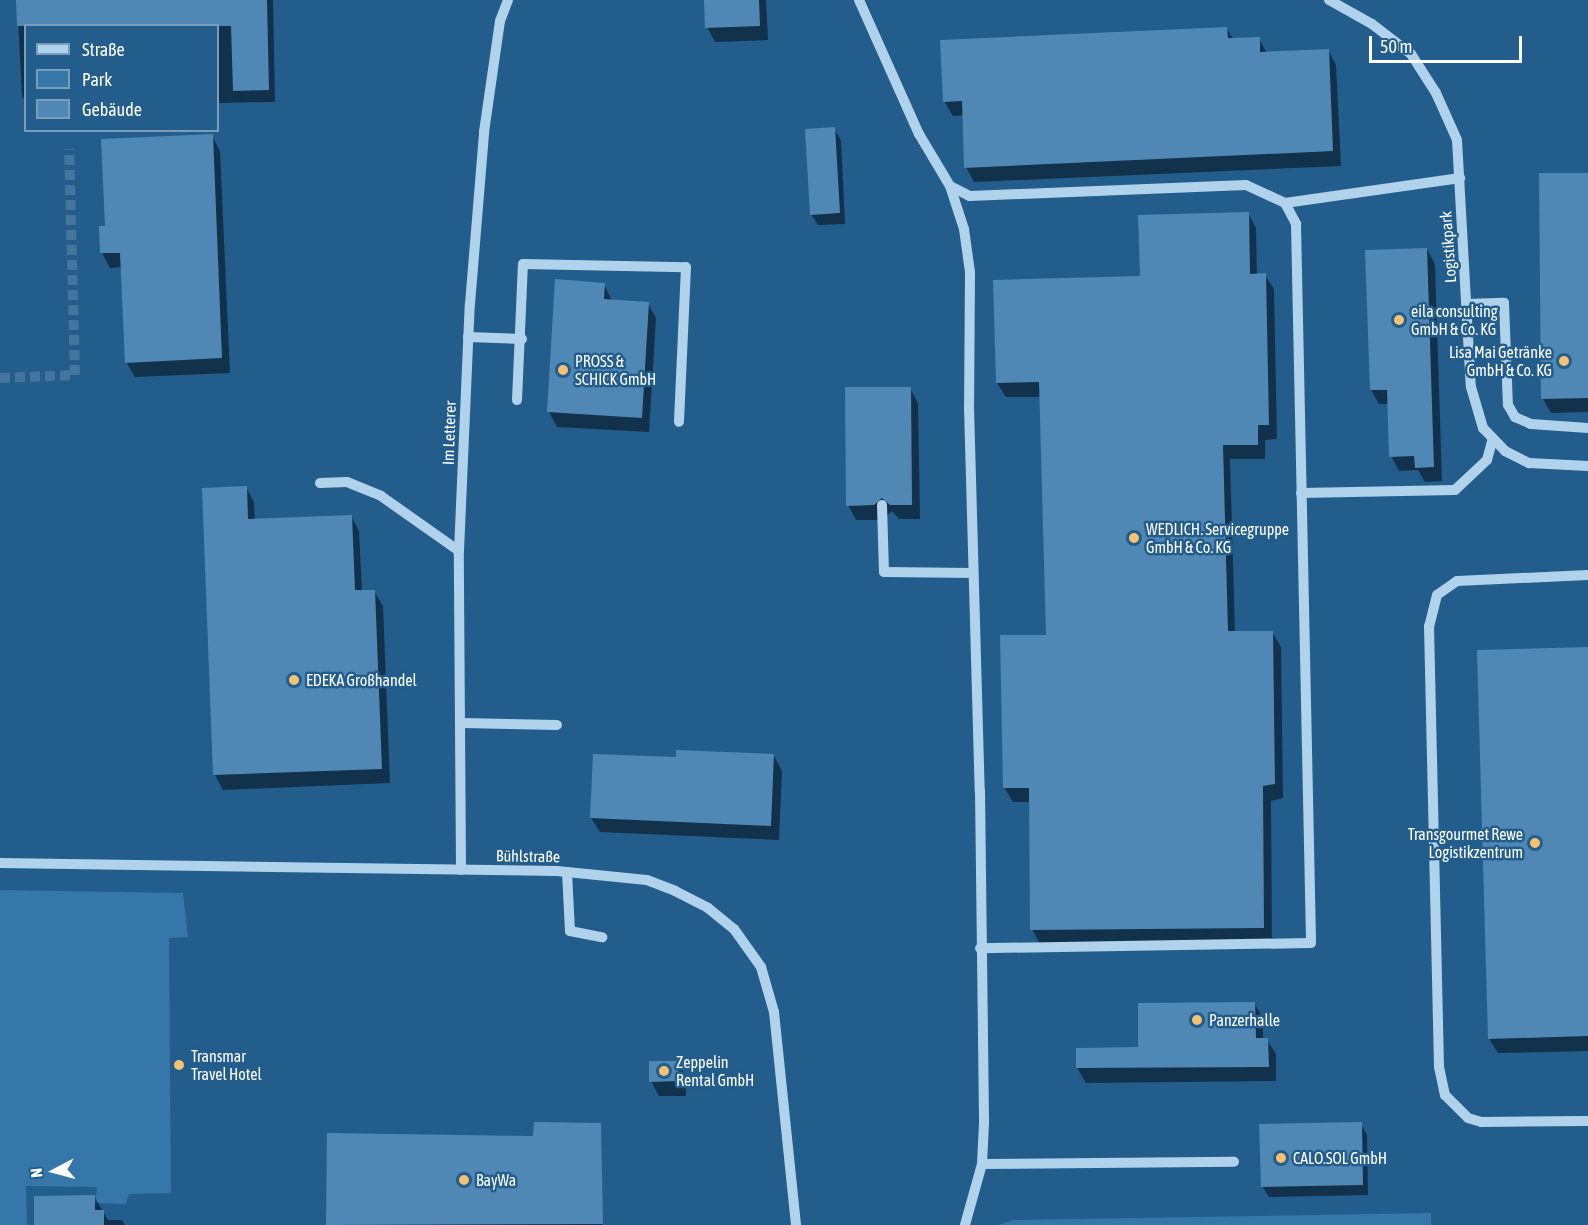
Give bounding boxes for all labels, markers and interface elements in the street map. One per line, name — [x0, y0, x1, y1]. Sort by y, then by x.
legend — [24, 24, 219, 132]
scale bar — [1372, 24, 1525, 62]
text: 50 m — [1380, 36, 1412, 57]
text: Straße — [82, 39, 125, 60]
text: Park — [82, 69, 112, 90]
text: Gebäude — [82, 99, 142, 120]
street label: Logistikpark — [1436, 210, 1460, 284]
place label: eila consulting GmbH & Co. KG — [1411, 301, 1498, 339]
marker: eila consulting GmbH & Co. KG — [1392, 313, 1406, 327]
place label: Lisa Mai Getränke GmbH & Co. KG — [1449, 342, 1552, 380]
place label: PROSS & SCHICK GmbH — [575, 351, 656, 389]
marker: Lisa Mai Getränke GmbH & Co. KG — [1557, 354, 1571, 368]
marker: PROSS & SCHICK GmbH — [556, 363, 570, 377]
street label: Im Letterer — [438, 401, 460, 465]
place label: WEDLICH. Servicegruppe GmbH & Co. KG — [1146, 519, 1289, 557]
marker: WEDLICH. Servicegruppe GmbH & Co. KG — [1127, 531, 1141, 545]
place label: EDEKA Großhandel — [306, 670, 417, 690]
marker: EDEKA Großhandel — [287, 673, 301, 687]
place label: Transgourmet Rewe Logistikzentrum — [1408, 824, 1523, 862]
marker: Transgourmet Rewe Logistikzentrum — [1528, 836, 1542, 850]
street label: Bühlstraße — [496, 846, 560, 866]
place label: Panzerhalle — [1209, 1010, 1280, 1030]
marker: Panzerhalle — [1190, 1013, 1204, 1027]
place label: Transmar Travel Hotel — [191, 1046, 262, 1084]
place label: Zeppelin Rental GmbH — [676, 1052, 754, 1090]
marker: Transmar Travel Hotel — [172, 1058, 186, 1072]
marker: Zeppelin Rental GmbH — [657, 1064, 671, 1078]
north arrow — [24, 1141, 84, 1201]
place label: CALO.SOL GmbH — [1293, 1148, 1387, 1168]
marker: CALO.SOL GmbH — [1274, 1151, 1288, 1165]
text: N — [27, 1167, 46, 1179]
place label: BayWa — [476, 1170, 516, 1190]
marker: BayWa — [457, 1173, 471, 1187]

